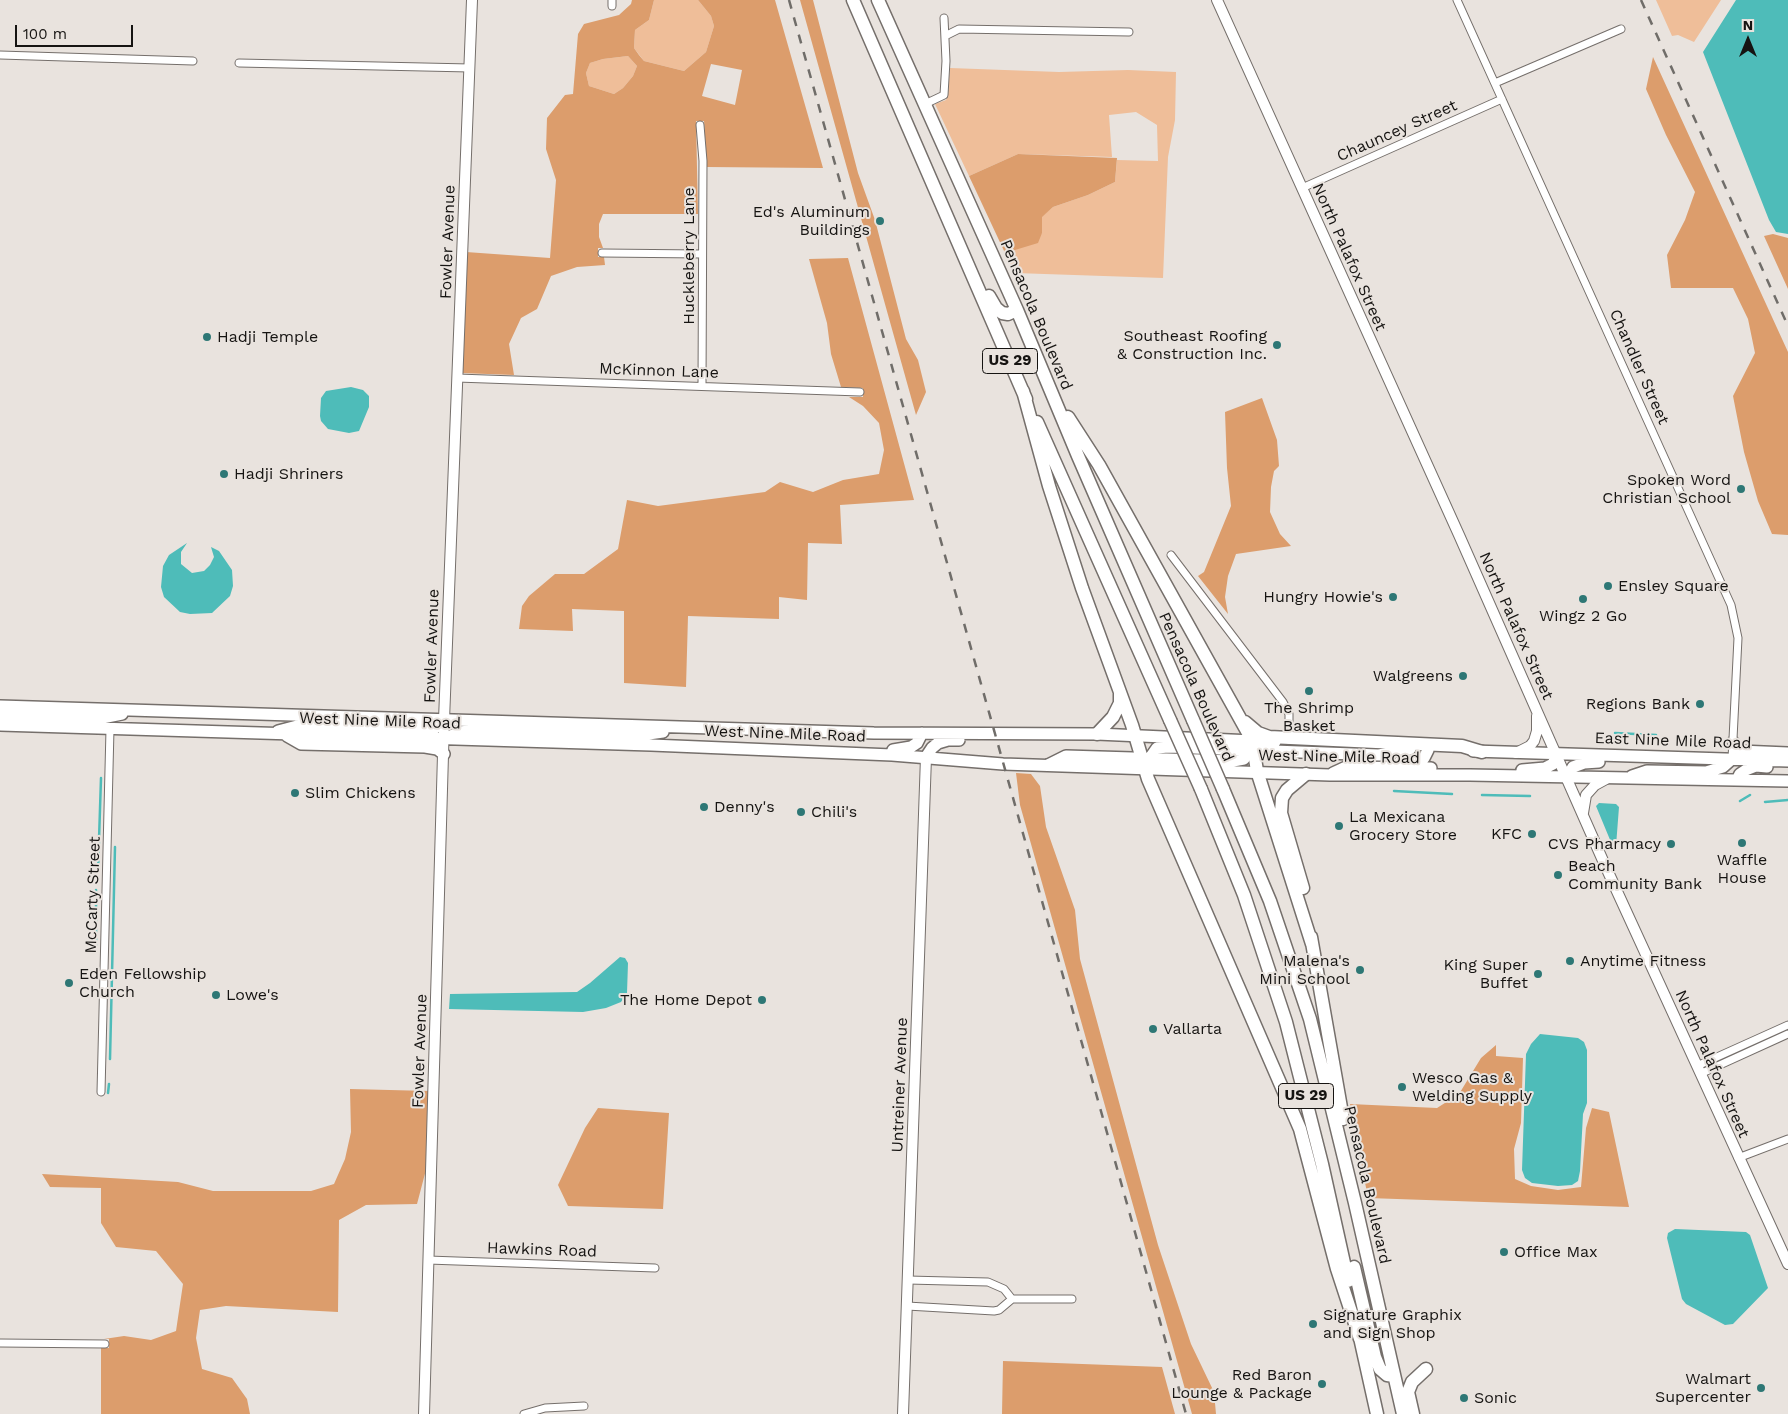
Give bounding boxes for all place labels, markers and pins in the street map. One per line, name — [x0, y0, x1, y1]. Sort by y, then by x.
place label: Ed's Aluminum Buildings — [753, 202, 870, 240]
marker: Ed's Aluminum Buildings — [874, 215, 886, 227]
place label: Southeast Roofing & Construction Inc. — [1117, 326, 1267, 364]
place label: Hadji Temple — [217, 327, 318, 347]
marker: Hadji Temple — [201, 331, 213, 343]
marker: Southeast Roofing & Construction Inc. — [1271, 339, 1283, 351]
place label: Hadji Shriners — [234, 464, 343, 484]
marker: Hadji Shriners — [218, 468, 230, 480]
place label: Spoken Word Christian School — [1602, 470, 1731, 508]
marker: Spoken Word Christian School — [1735, 483, 1747, 495]
place label: Ensley Square — [1618, 576, 1729, 596]
marker: Ensley Square — [1602, 580, 1614, 592]
place label: Hungry Howie's — [1263, 587, 1383, 607]
marker: Hungry Howie's — [1387, 591, 1399, 603]
marker: Wingz 2 Go — [1577, 593, 1589, 605]
place label: Wingz 2 Go — [1539, 606, 1627, 626]
place label: Walgreens — [1373, 666, 1453, 686]
marker: Walgreens — [1457, 670, 1469, 682]
marker: The Shrimp Basket — [1303, 685, 1315, 697]
place label: Regions Bank — [1586, 694, 1690, 714]
place label: The Shrimp Basket — [1264, 698, 1354, 736]
marker: Regions Bank — [1694, 698, 1706, 710]
place label: Slim Chickens — [305, 783, 416, 803]
marker: Slim Chickens — [289, 787, 301, 799]
place label: Denny's — [714, 797, 775, 817]
marker: Denny's — [698, 801, 710, 813]
place label: Chili's — [811, 802, 857, 822]
marker: Chili's — [795, 806, 807, 818]
place label: La Mexicana Grocery Store — [1349, 807, 1457, 845]
marker: La Mexicana Grocery Store — [1333, 820, 1345, 832]
place label: KFC — [1491, 824, 1522, 844]
marker: KFC — [1526, 828, 1538, 840]
place label: CVS Pharmacy — [1548, 834, 1661, 854]
marker: Waffle House — [1736, 837, 1748, 849]
marker: CVS Pharmacy — [1665, 838, 1677, 850]
place label: Waffle House — [1717, 850, 1767, 888]
place label: Beach Community Bank — [1568, 856, 1702, 894]
marker: Beach Community Bank — [1552, 869, 1564, 881]
place label: Malena's Mini School — [1259, 951, 1350, 989]
place label: Anytime Fitness — [1580, 951, 1706, 971]
place label: King Super Buffet — [1444, 955, 1528, 993]
marker: Anytime Fitness — [1564, 955, 1576, 967]
place label: Eden Fellowship Church — [79, 964, 207, 1002]
marker: Malena's Mini School — [1354, 964, 1366, 976]
marker: King Super Buffet — [1532, 968, 1544, 980]
marker: Eden Fellowship Church — [63, 977, 75, 989]
place label: Lowe's — [226, 985, 279, 1005]
marker: Lowe's — [210, 989, 222, 1001]
place label: The Home Depot — [620, 990, 752, 1010]
marker: The Home Depot — [756, 994, 768, 1006]
place label: Vallarta — [1163, 1019, 1222, 1039]
marker: Vallarta — [1147, 1023, 1159, 1035]
place label: Wesco Gas & Welding Supply — [1412, 1068, 1532, 1106]
marker: Wesco Gas & Welding Supply — [1396, 1081, 1408, 1093]
place label: Office Max — [1514, 1242, 1598, 1262]
marker: Office Max — [1498, 1246, 1510, 1258]
place label: Signature Graphix and Sign Shop — [1323, 1305, 1462, 1343]
marker: Signature Graphix and Sign Shop — [1307, 1318, 1319, 1330]
place label: Red Baron Lounge & Package — [1171, 1365, 1312, 1403]
place label: Walmart Supercenter — [1655, 1369, 1751, 1407]
marker: Red Baron Lounge & Package — [1316, 1378, 1328, 1390]
marker: Walmart Supercenter — [1755, 1382, 1767, 1394]
place label: Sonic — [1474, 1388, 1517, 1408]
marker: Sonic — [1458, 1392, 1470, 1404]

